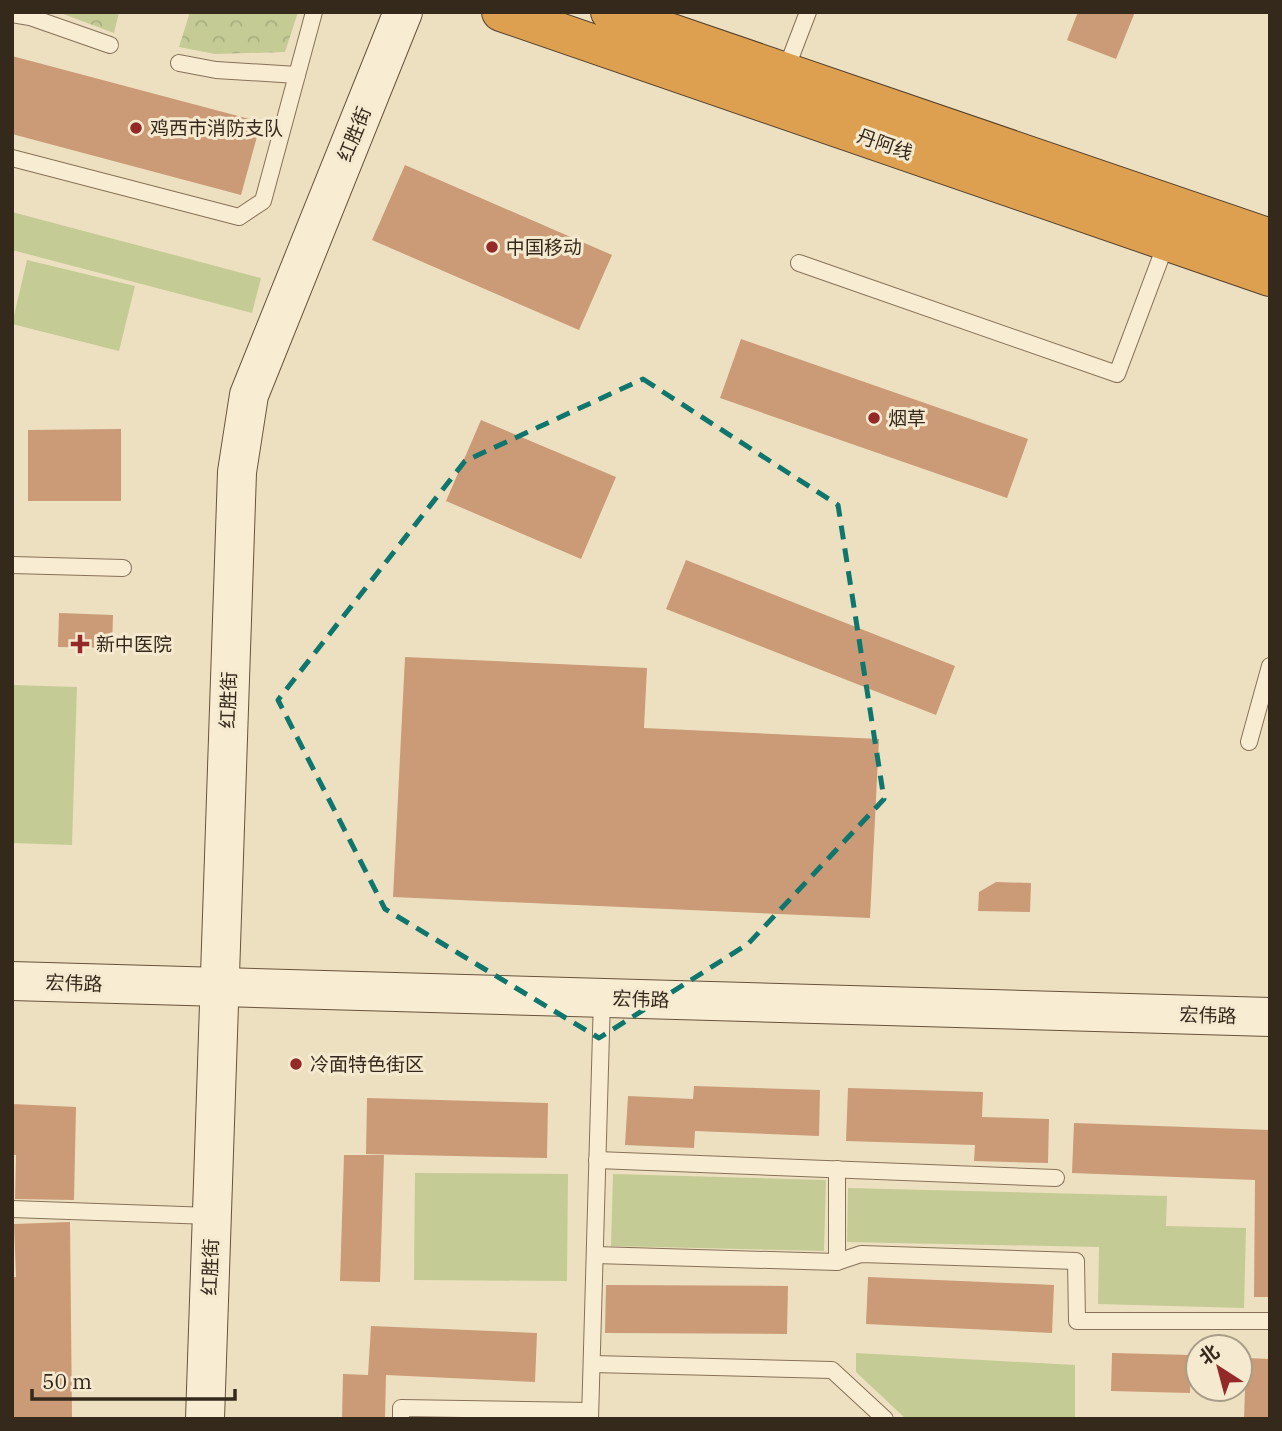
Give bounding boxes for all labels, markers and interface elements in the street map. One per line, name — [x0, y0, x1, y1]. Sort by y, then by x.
street label: 红胜街 — [332, 103, 376, 165]
place label: 鸡西市消防支队 — [150, 116, 283, 140]
marker: 鸡西市消防支队 — [128, 120, 144, 136]
street label: 丹阿线 — [854, 123, 916, 165]
place label: 中国移动 — [506, 235, 582, 259]
marker: 中国移动 — [484, 239, 500, 255]
place label: 烟草 — [888, 406, 926, 430]
marker: 烟草 — [866, 410, 882, 426]
place label: 新中医院 — [96, 632, 172, 656]
marker: 新中医院 — [70, 634, 90, 654]
street label: 红胜街 — [215, 671, 241, 729]
street label: 宏伟路 — [45, 970, 103, 996]
street label: 宏伟路 — [612, 986, 670, 1012]
street label: 宏伟路 — [1179, 1002, 1237, 1028]
place label: 冷面特色街区 — [310, 1052, 424, 1076]
marker: 冷面特色街区 — [288, 1056, 304, 1072]
street label: 红胜街 — [197, 1238, 223, 1296]
north arrow — [1184, 1333, 1254, 1403]
text: 北 — [1194, 1339, 1224, 1370]
scale bar — [32, 1358, 234, 1402]
text: 50 m — [42, 1367, 92, 1395]

